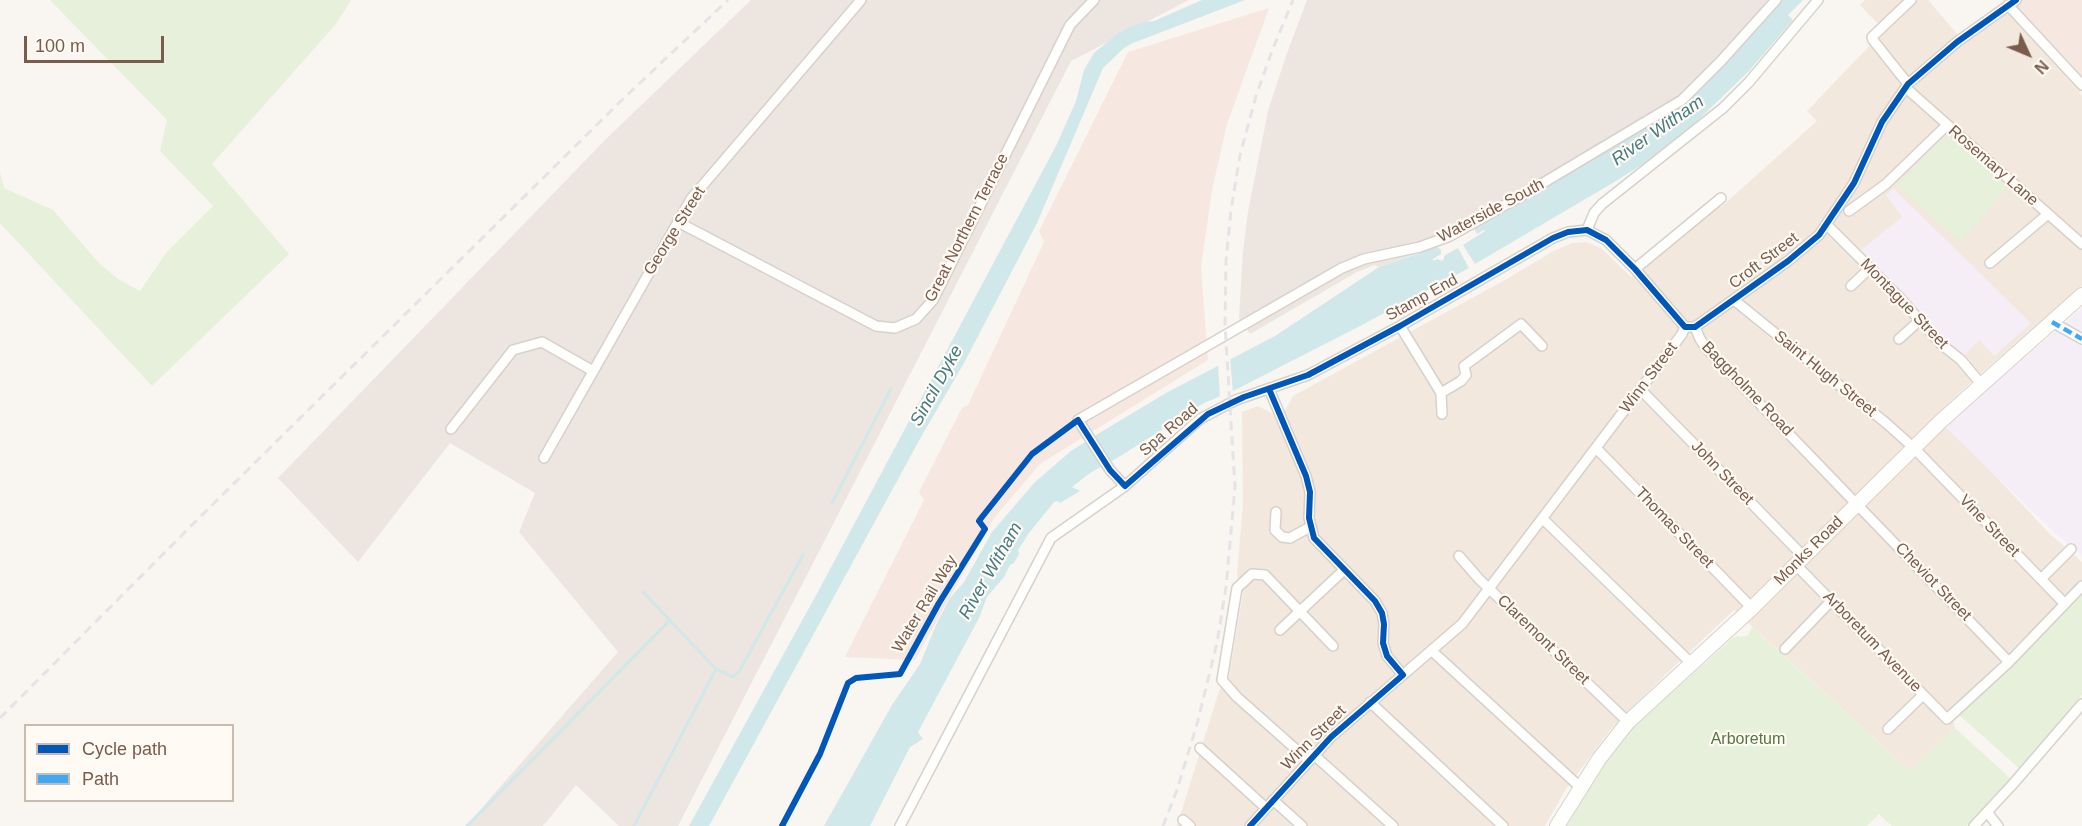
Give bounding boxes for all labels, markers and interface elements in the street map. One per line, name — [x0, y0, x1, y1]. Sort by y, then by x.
scale bar — [27, 24, 166, 62]
north arrow — [1998, 24, 2058, 84]
text: 100 m — [35, 36, 85, 56]
text: N — [2031, 57, 2051, 77]
water label: River Witham — [1608, 91, 1708, 171]
street label: Rosemary Lane — [1944, 122, 2042, 210]
street label: Great Northern Terrace — [921, 150, 1013, 306]
street label: Waterside South — [1435, 175, 1547, 247]
street label: George Street — [640, 183, 710, 279]
street label: Croft Street — [1726, 229, 1802, 293]
street label: Montague Street — [1856, 255, 1952, 353]
street label: Stamp End — [1383, 270, 1461, 326]
street label: Saint Hugh Street — [1770, 327, 1880, 421]
street label: Baggholme Road — [1697, 338, 1797, 440]
street label: Winn Street — [1616, 339, 1682, 417]
water label: Sincil Dyke — [906, 342, 968, 430]
street label: Spa Road — [1136, 399, 1202, 461]
street label: John Street — [1687, 437, 1757, 509]
street label: Thomas Street — [1631, 484, 1717, 572]
street label: Vine Street — [1955, 491, 2023, 561]
street label: Monks Road — [1770, 512, 1848, 590]
water label: River Witham — [955, 519, 1027, 623]
street label: Cheviot Street — [1891, 539, 1975, 625]
street label: Water Rail Way — [888, 552, 962, 656]
street label: Arboretum Avenue — [1819, 587, 1925, 697]
street label: Claremont Street — [1493, 591, 1593, 689]
street label: Winn Street — [1278, 702, 1350, 774]
legend — [24, 724, 234, 802]
park label: Arboretum — [1711, 730, 1785, 750]
text: Cycle path — [82, 739, 167, 759]
text: Path — [82, 769, 119, 789]

